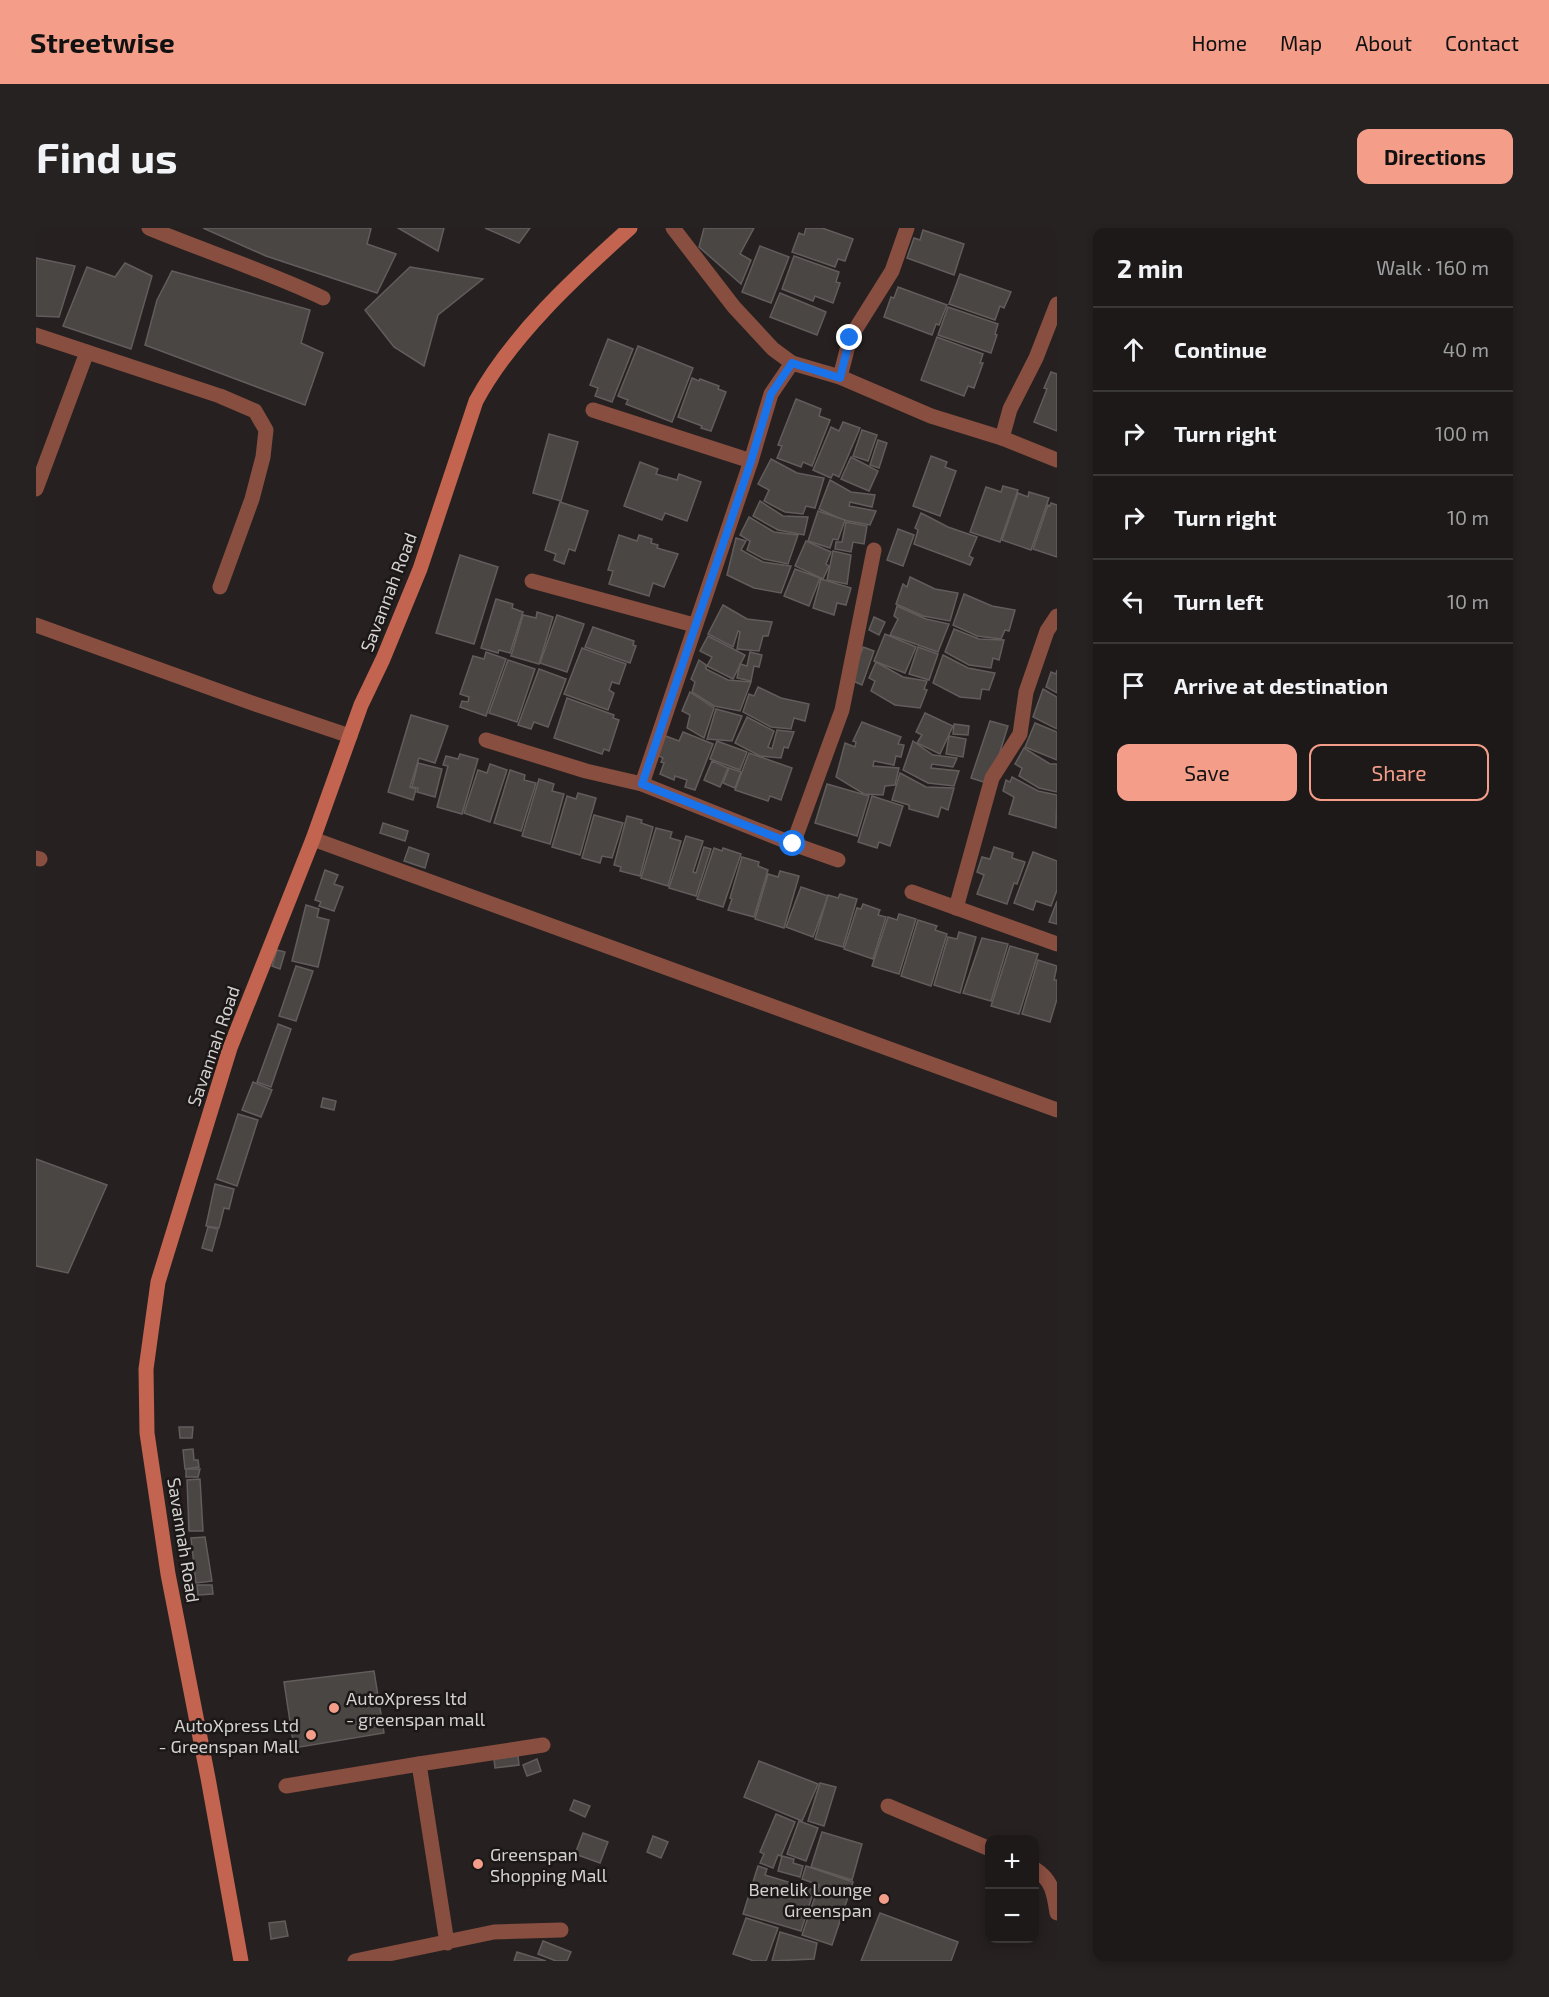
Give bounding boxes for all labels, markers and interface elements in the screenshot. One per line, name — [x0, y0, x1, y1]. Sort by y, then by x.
text: Streetwise — [30, 25, 175, 59]
text: Home — [1191, 30, 1247, 55]
text: Map — [1280, 30, 1322, 55]
text: About — [1355, 30, 1412, 55]
text: Contact — [1445, 30, 1519, 55]
button: Directions — [1357, 129, 1513, 184]
text: Find us — [36, 131, 178, 181]
text: 2 min — [1117, 252, 1183, 283]
text: Walk · 160 m — [1376, 255, 1489, 279]
route end — [836, 324, 862, 350]
icon: ahead — [1117, 333, 1150, 366]
text: Continue — [1174, 336, 1267, 362]
text: 40 m — [1443, 337, 1489, 361]
icon: right — [1117, 417, 1150, 450]
text: Turn right — [1174, 420, 1276, 446]
text: 100 m — [1435, 421, 1489, 445]
icon: right — [1117, 501, 1150, 534]
text: Turn right — [1174, 504, 1276, 530]
text: 10 m — [1447, 505, 1489, 529]
street label: Savannah Road — [355, 529, 421, 655]
icon: left — [1117, 585, 1150, 618]
text: Turn left — [1174, 588, 1263, 614]
text: 10 m — [1447, 589, 1489, 613]
icon: arrive — [1117, 669, 1150, 702]
text: Arrive at destination — [1174, 672, 1388, 698]
button: Save — [1117, 744, 1297, 801]
button: Share — [1309, 744, 1489, 801]
route start — [779, 830, 805, 856]
street label: Savannah Road — [182, 983, 244, 1109]
street label: Savannah Road — [163, 1476, 205, 1604]
place label: AutoXpress ltd - greenspan mall — [346, 1687, 486, 1730]
marker: AutoXpress ltd - greenspan mall — [327, 1701, 341, 1715]
place label: AutoXpress Ltd - Greenspan Mall — [159, 1714, 300, 1757]
marker: AutoXpress Ltd - Greenspan Mall — [304, 1728, 318, 1742]
map controls — [985, 1835, 1039, 1943]
button: + — [985, 1835, 1039, 1889]
place label: Greenspan Shopping Mall — [490, 1843, 608, 1886]
marker: Greenspan Shopping Mall — [471, 1857, 485, 1871]
place label: Benelik Lounge Greenspan — [748, 1878, 872, 1921]
button: − — [985, 1889, 1039, 1943]
marker: Benelik Lounge Greenspan — [877, 1892, 891, 1906]

